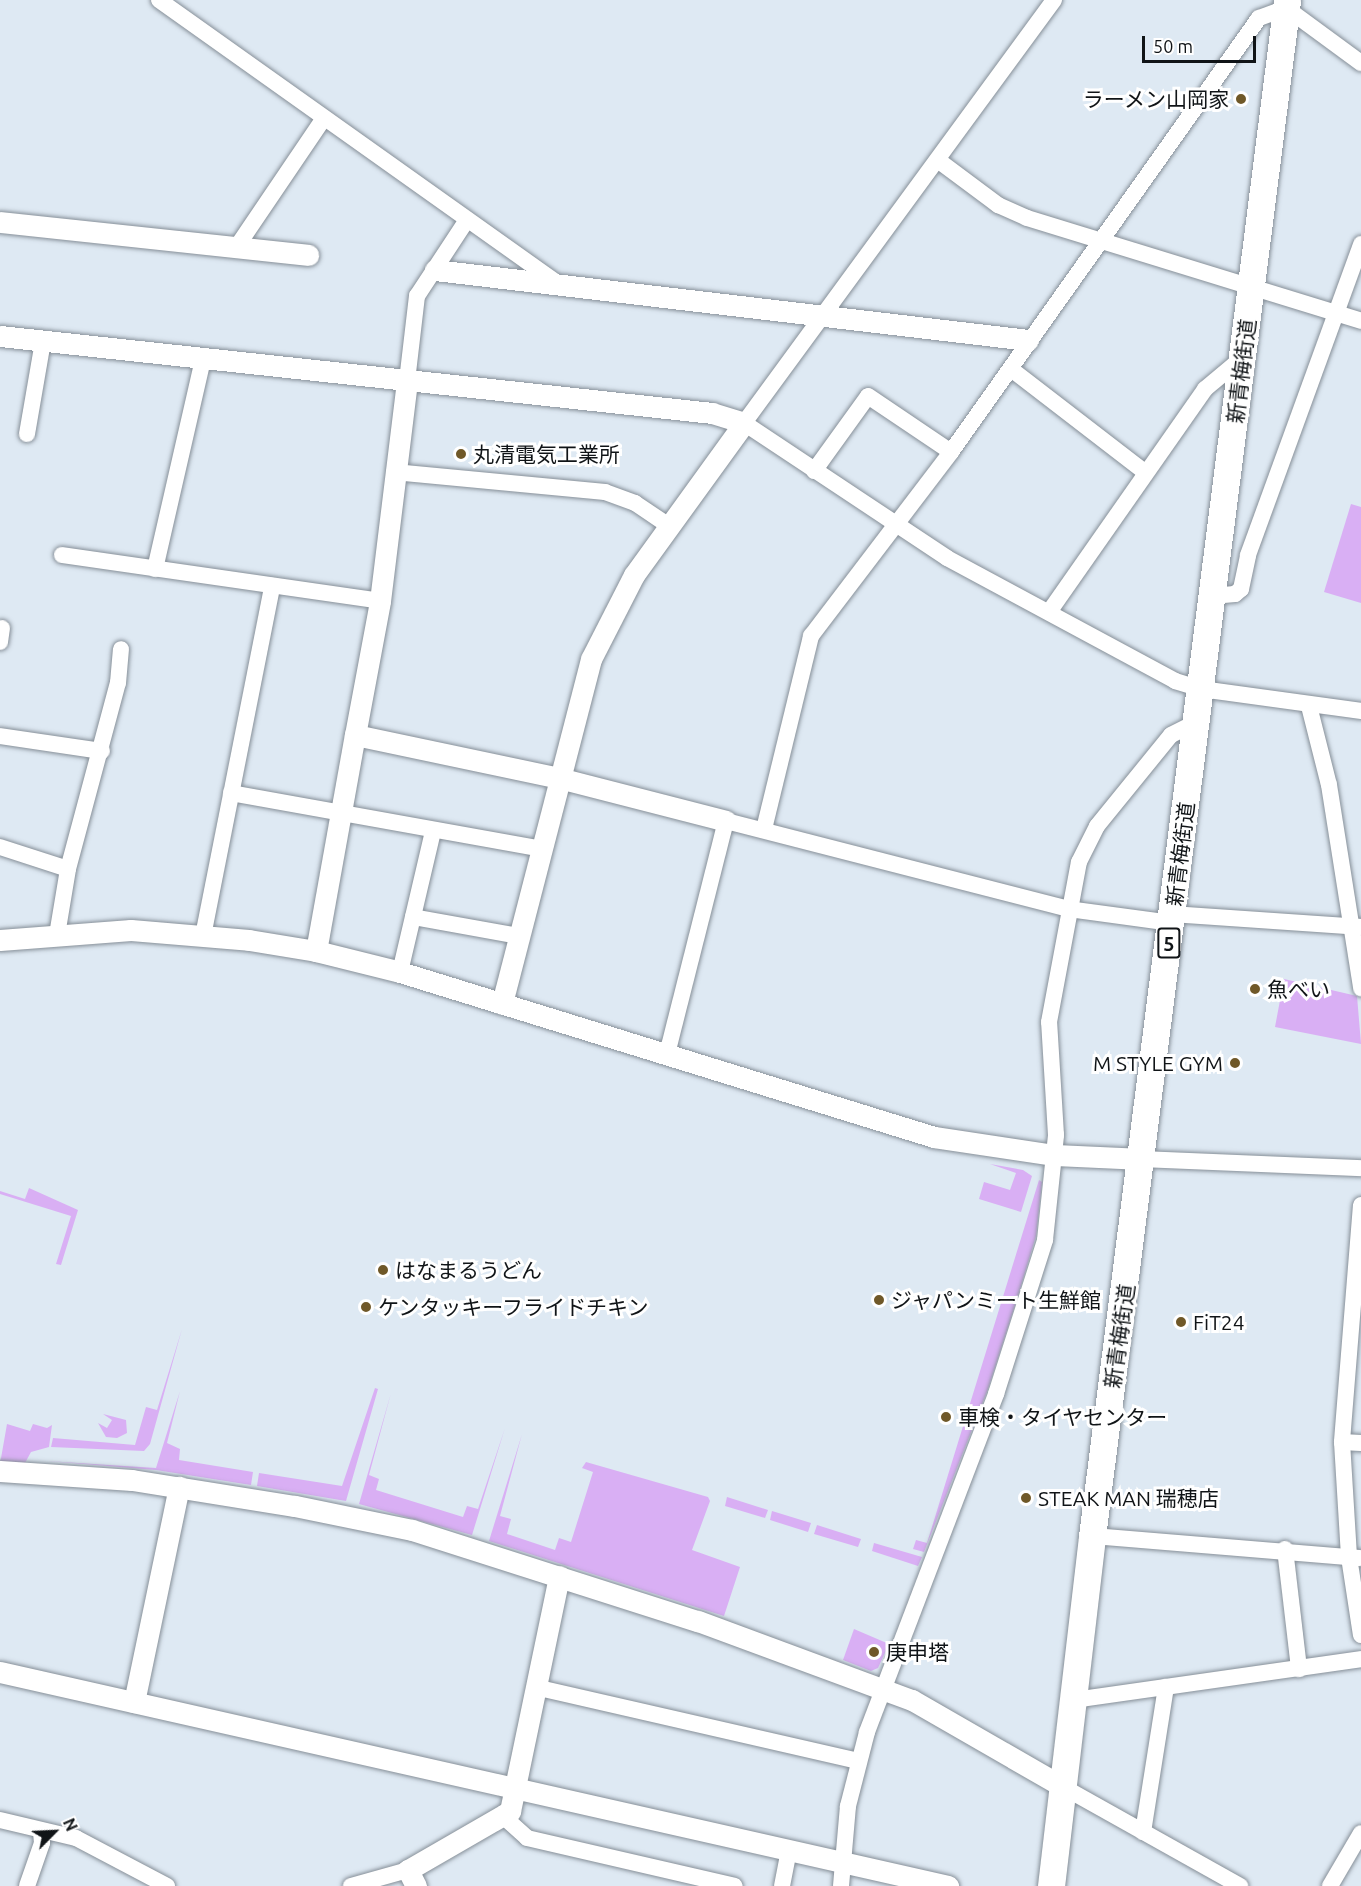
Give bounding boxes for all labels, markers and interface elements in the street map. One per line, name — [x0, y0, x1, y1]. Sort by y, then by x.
scale bar — [1145, 24, 1259, 62]
text: 50 m — [1153, 36, 1193, 56]
place label: ラーメン山岡家 — [1082, 86, 1229, 112]
marker: ラーメン山岡家 — [1234, 92, 1248, 106]
street label: 新青梅街道 — [1222, 317, 1260, 425]
place label: 丸清電気工業所 — [473, 441, 620, 467]
marker: 丸清電気工業所 — [454, 447, 468, 461]
street label: 新青梅街道 — [1161, 800, 1199, 908]
road number: 5 — [1157, 926, 1181, 960]
place label: 魚べい — [1267, 976, 1330, 1002]
marker: 魚べい — [1248, 982, 1262, 996]
place label: M STYLE GYM — [1093, 1050, 1223, 1076]
marker: M STYLE GYM — [1228, 1056, 1242, 1070]
place label: はなまるうどん — [395, 1257, 542, 1283]
marker: はなまるうどん — [376, 1263, 390, 1277]
street label: 新青梅街道 — [1099, 1282, 1139, 1390]
place label: ジャパンミート生鮮館 — [891, 1287, 1101, 1313]
marker: ジャパンミート生鮮館 — [872, 1293, 886, 1307]
place label: ケンタッキーフライドチキン — [378, 1294, 651, 1320]
marker: ケンタッキーフライドチキン — [359, 1300, 373, 1314]
place label: FiT24 — [1193, 1309, 1245, 1335]
marker: FiT24 — [1174, 1315, 1188, 1329]
place label: 車検・タイヤセンター — [958, 1404, 1168, 1430]
marker: 車検・タイヤセンター — [939, 1410, 953, 1424]
place label: STEAK MAN 瑞穂店 — [1038, 1485, 1219, 1511]
marker: STEAK MAN 瑞穂店 — [1019, 1491, 1033, 1505]
place label: 庚申塔 — [886, 1639, 949, 1665]
marker: 庚申塔 — [867, 1645, 881, 1659]
north arrow — [24, 1802, 84, 1862]
text: N — [60, 1816, 81, 1834]

